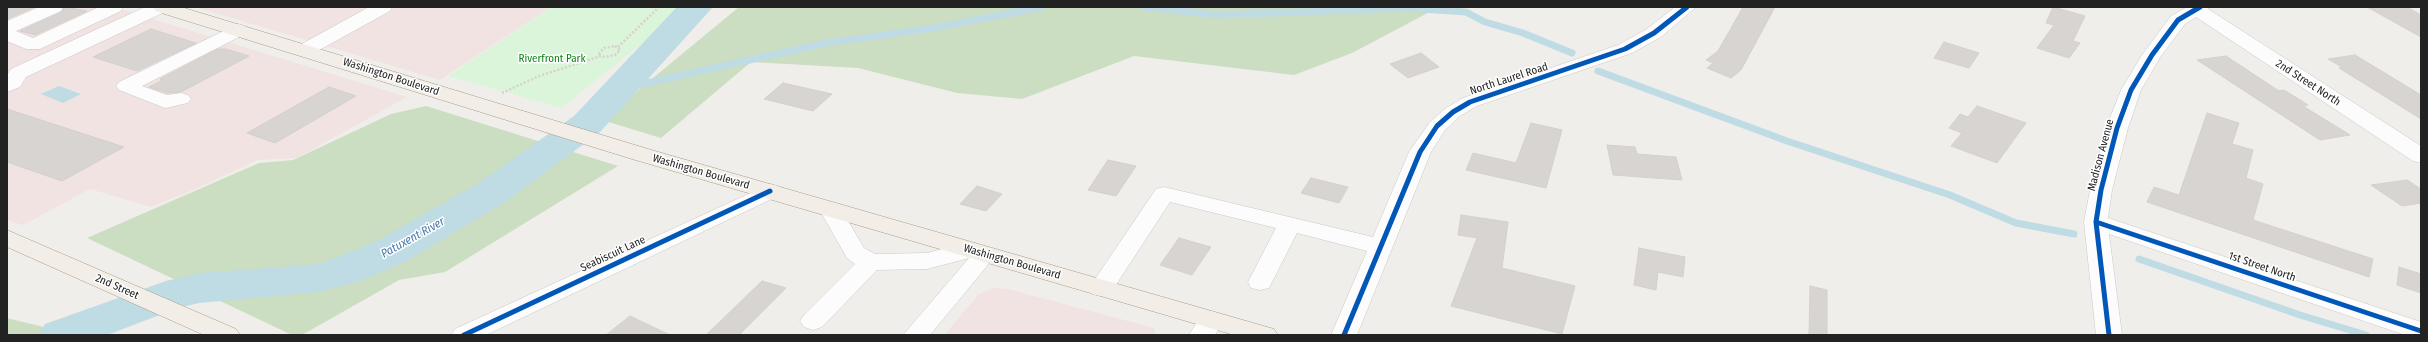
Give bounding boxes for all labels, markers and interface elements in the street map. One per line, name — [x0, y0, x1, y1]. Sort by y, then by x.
park label: Riverfront Park — [518, 52, 586, 66]
street label: Washington Boulevard — [341, 55, 441, 99]
street label: 2nd Street North — [2273, 57, 2343, 109]
street label: North Laurel Road — [1468, 60, 1550, 98]
street label: Madison Avenue — [2085, 118, 2117, 192]
street label: Washington Boulevard — [651, 152, 751, 192]
water label: Patuxent River — [379, 215, 447, 261]
street label: Seabiscuit Lane — [578, 233, 648, 275]
street label: Washington Boulevard — [962, 242, 1062, 282]
street label: 1st Street North — [2227, 249, 2297, 285]
street label: 2nd Street — [93, 272, 141, 302]

